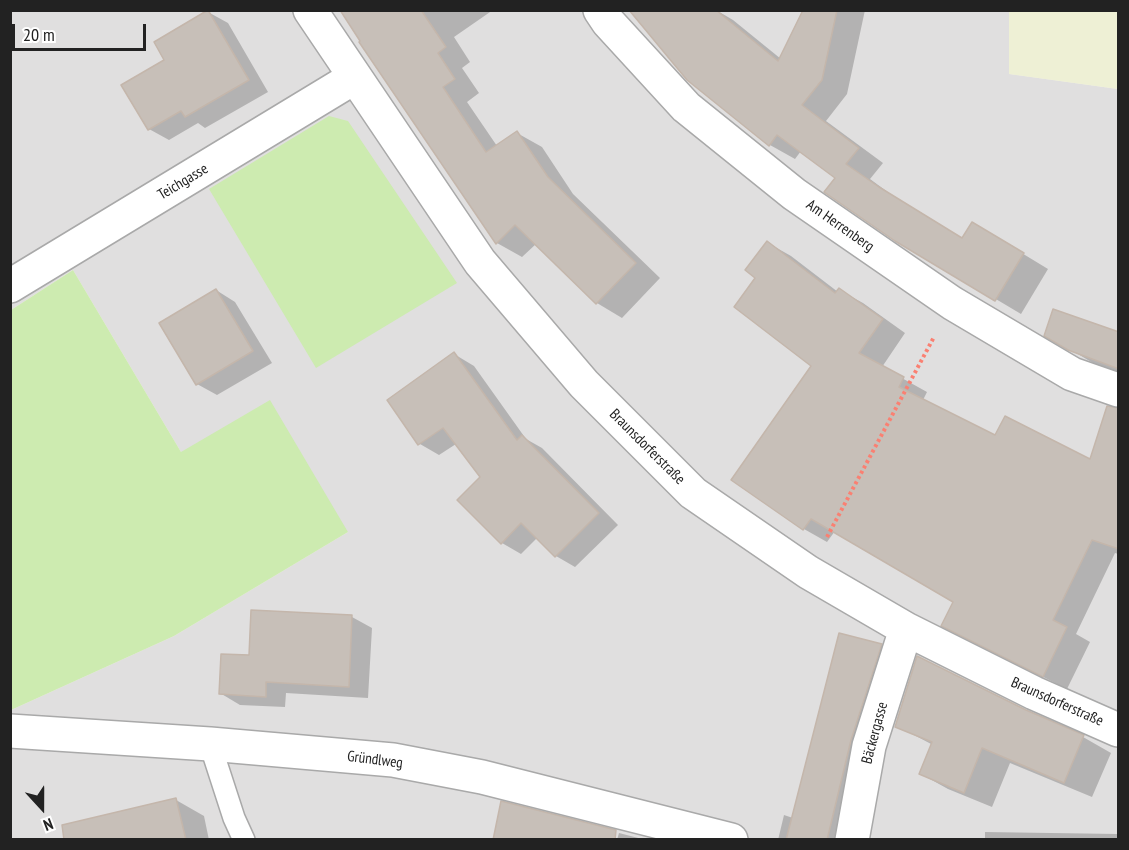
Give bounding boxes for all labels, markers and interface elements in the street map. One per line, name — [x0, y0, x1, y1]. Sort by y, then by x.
scale bar — [15, 12, 148, 50]
text: 20 m — [23, 23, 55, 46]
street label: Teichgasse — [155, 160, 211, 204]
street label: Am Herrenberg — [803, 196, 877, 256]
street label: Braunsdorferstraße — [606, 406, 688, 488]
street label: Braunsdorferstraße — [1008, 674, 1106, 730]
street label: Bäckergasse — [858, 700, 892, 766]
street label: Gründlweg — [346, 748, 404, 772]
north arrow — [12, 778, 72, 838]
text: N — [41, 814, 56, 836]

